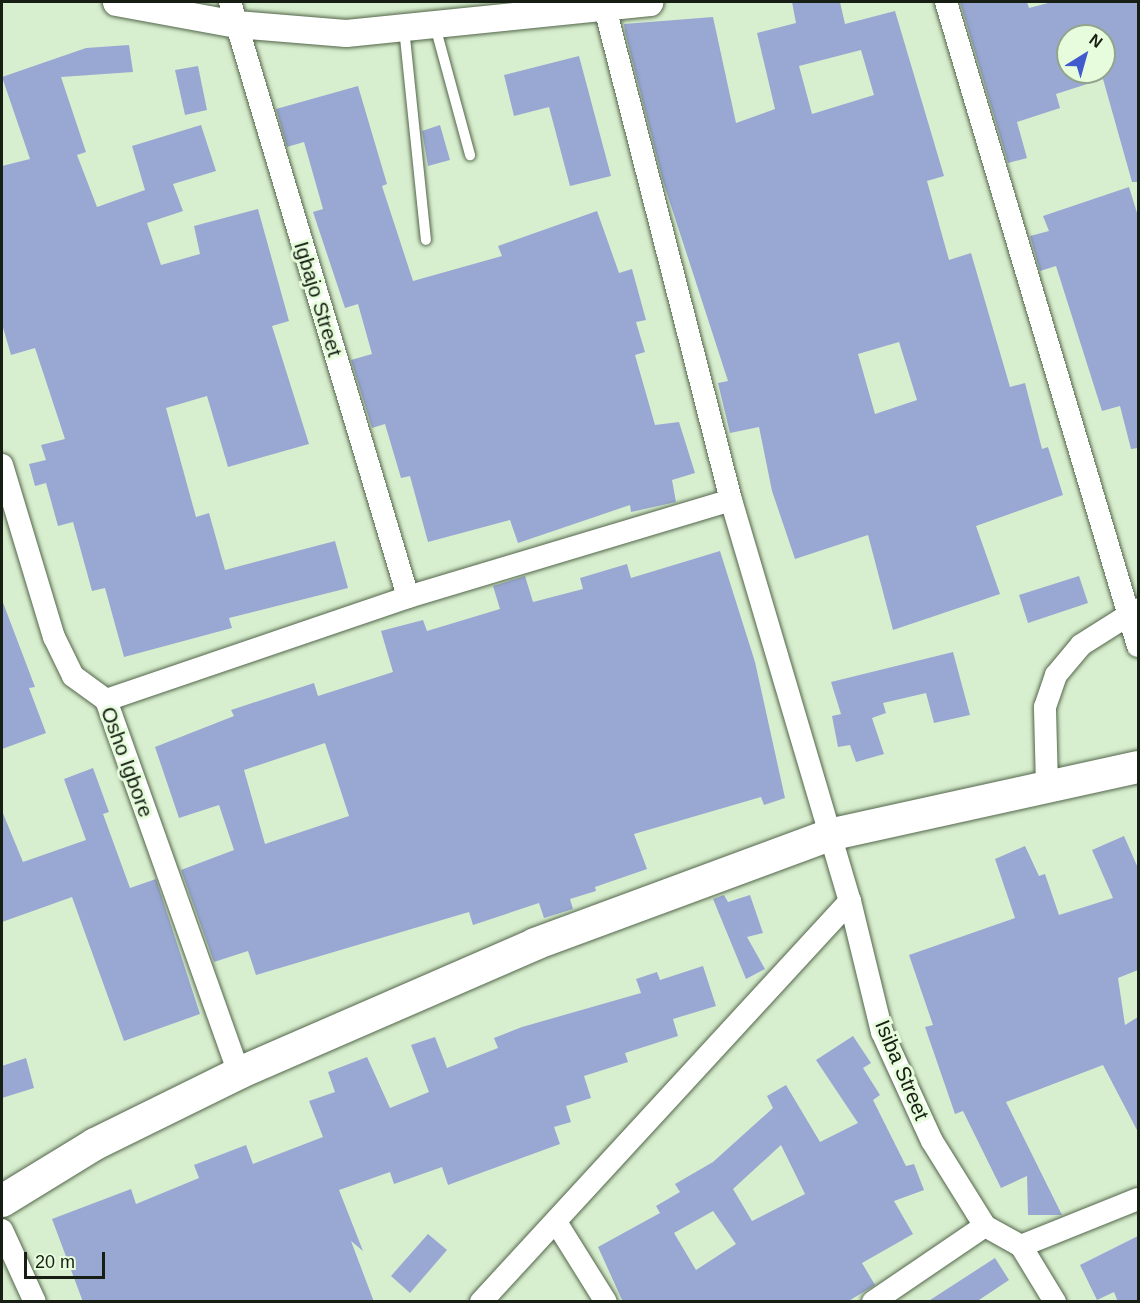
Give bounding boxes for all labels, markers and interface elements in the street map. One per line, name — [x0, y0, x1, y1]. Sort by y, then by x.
north arrow — [1056, 24, 1116, 84]
text: N — [1086, 31, 1106, 51]
street label: Igbajo Street — [289, 238, 347, 360]
street label: Osho Igbore — [95, 703, 159, 821]
street label: Isiba Street — [870, 1016, 934, 1124]
scale bar — [27, 1240, 108, 1278]
text: 20 m — [35, 1252, 75, 1272]

